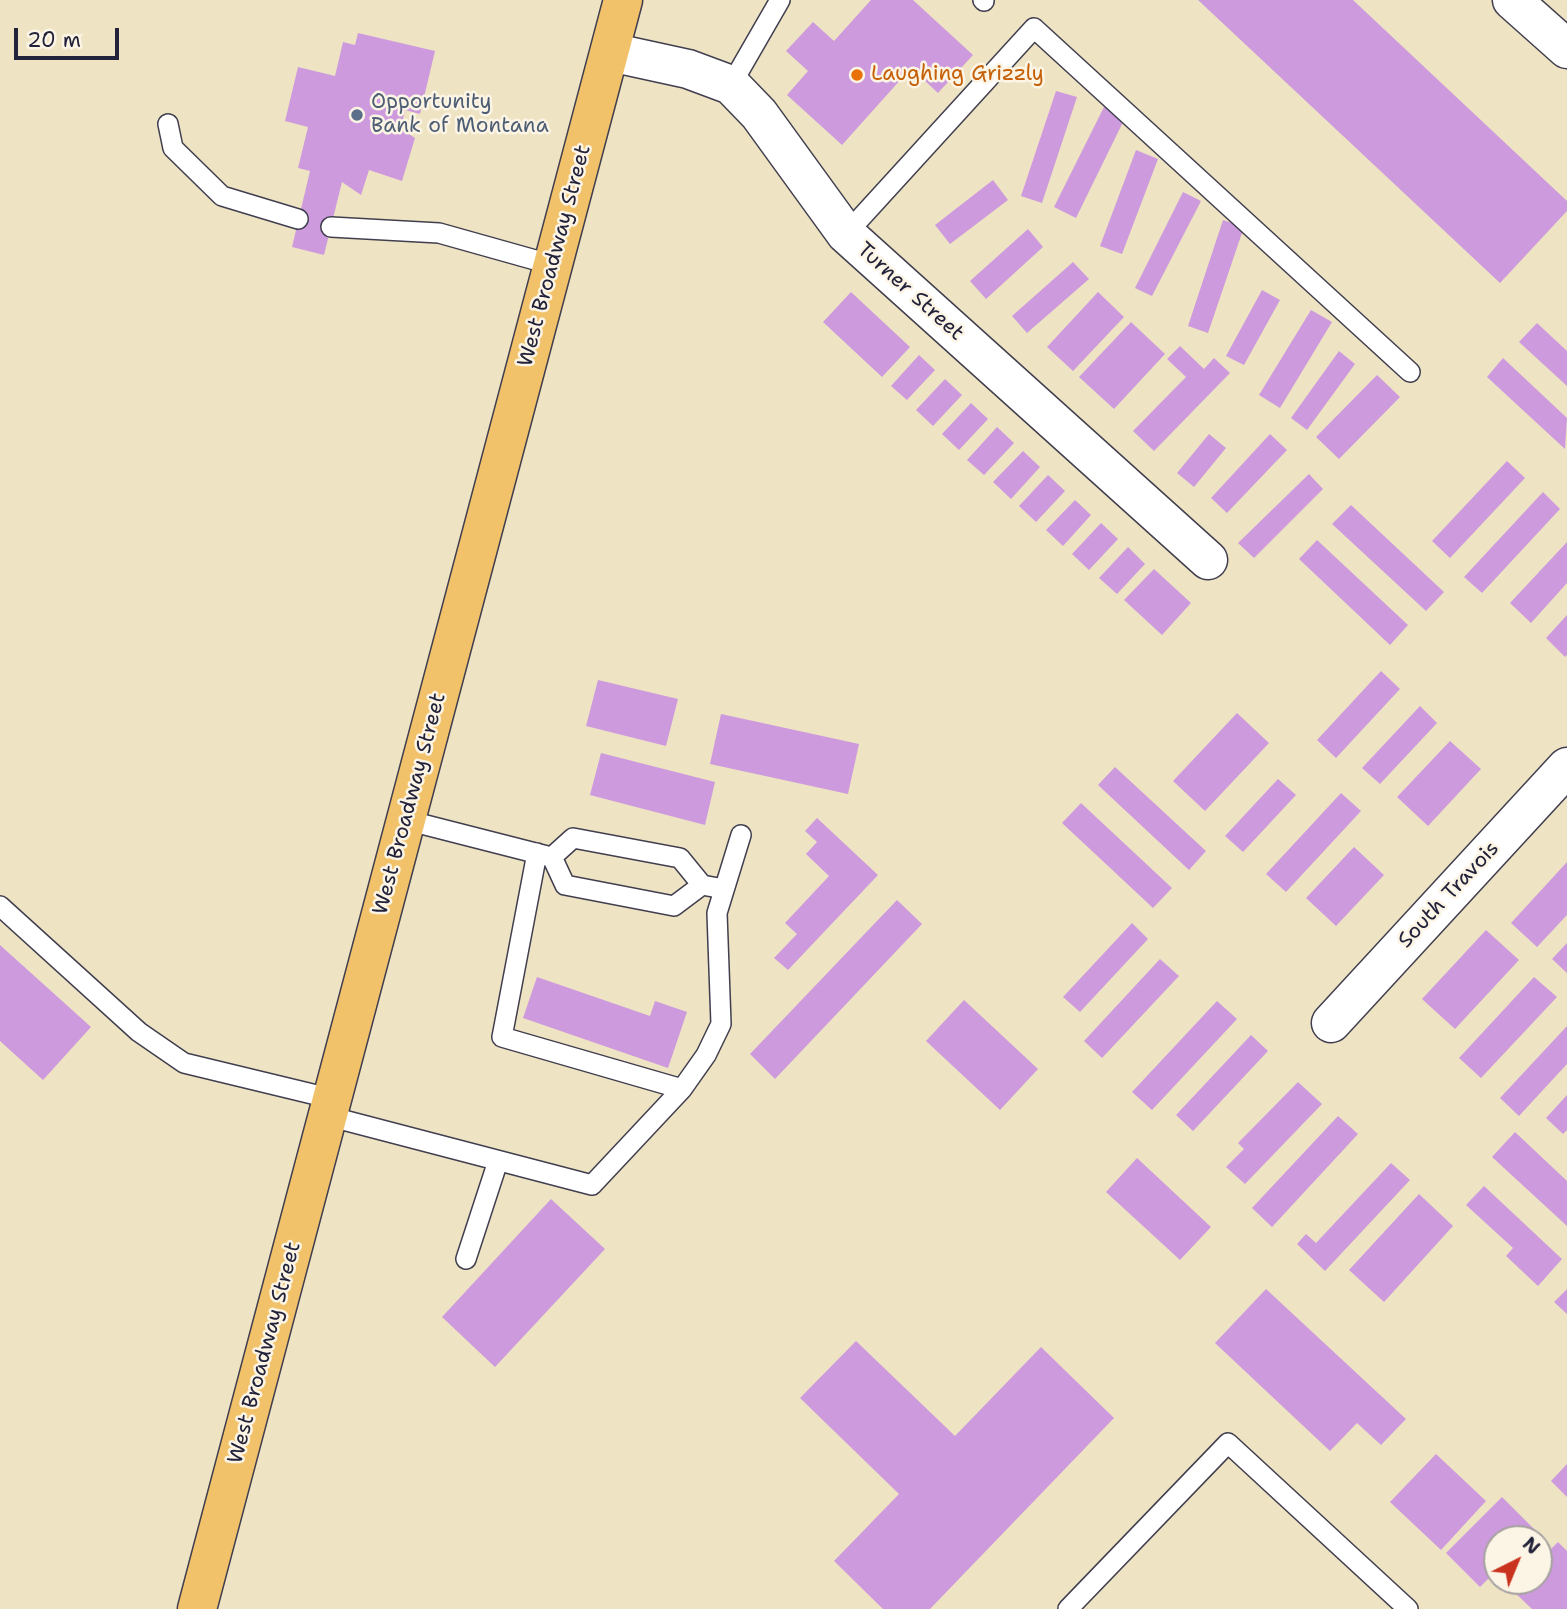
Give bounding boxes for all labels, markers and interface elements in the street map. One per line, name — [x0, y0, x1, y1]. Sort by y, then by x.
scale bar — [18, 14, 122, 58]
text: 20 m — [27, 26, 81, 54]
place label: Laughing Grizzly — [871, 62, 1044, 88]
marker: Laughing Grizzly — [849, 67, 865, 83]
place label: Opportunity Bank of Montana — [371, 90, 549, 140]
marker: Opportunity Bank of Montana — [349, 107, 365, 123]
street label: West Broadway Street — [513, 142, 597, 370]
street label: Turner Street — [851, 238, 969, 346]
street label: West Broadway Street — [368, 690, 452, 918]
street label: South Travois — [1393, 836, 1505, 954]
street label: West Broadway Street — [223, 1239, 307, 1467]
north arrow — [1483, 1525, 1553, 1595]
text: N — [1517, 1531, 1545, 1560]

